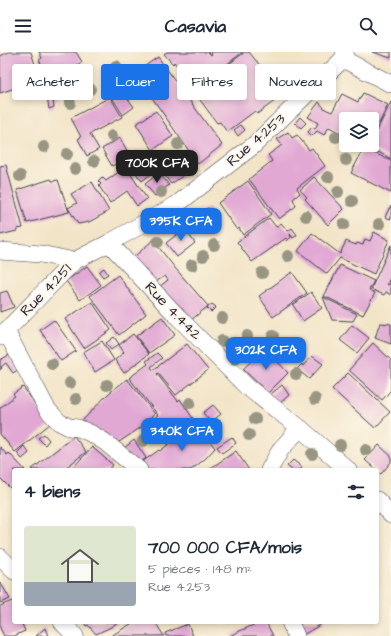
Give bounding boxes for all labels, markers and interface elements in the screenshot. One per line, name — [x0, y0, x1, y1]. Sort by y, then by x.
text: Casavia — [165, 14, 226, 39]
icon: menu — [12, 15, 34, 37]
icon: search — [357, 15, 379, 37]
chip: Acheter — [12, 64, 93, 100]
chip: Louer — [101, 64, 169, 100]
chip: Filtres — [177, 64, 247, 100]
chip: Nouveau — [255, 64, 336, 100]
street label: Rue 4.253 — [222, 108, 290, 171]
map controls — [339, 112, 379, 152]
button: layers — [339, 112, 379, 152]
pin: 700K CFA — [116, 150, 198, 184]
text: 700K CFA — [125, 154, 189, 172]
pin: 395K CFA — [140, 208, 222, 242]
text: 395K CFA — [150, 212, 212, 230]
street label: Rue 4.251 — [16, 259, 76, 321]
street label: Rue 4.442 — [140, 277, 206, 345]
pin: 302K CFA — [225, 337, 307, 371]
text: 302K CFA — [235, 341, 297, 359]
pin: 340K CFA — [141, 418, 223, 452]
text: 340K CFA — [150, 422, 214, 440]
text: 4 biens — [24, 480, 81, 504]
icon: filters — [345, 481, 367, 503]
text: 700 000 CFA/mois — [148, 536, 302, 560]
icon: home — [56, 542, 104, 590]
text: 5 pièces · 148 m² — [148, 560, 252, 578]
text: Rue 4.253 — [148, 578, 210, 596]

